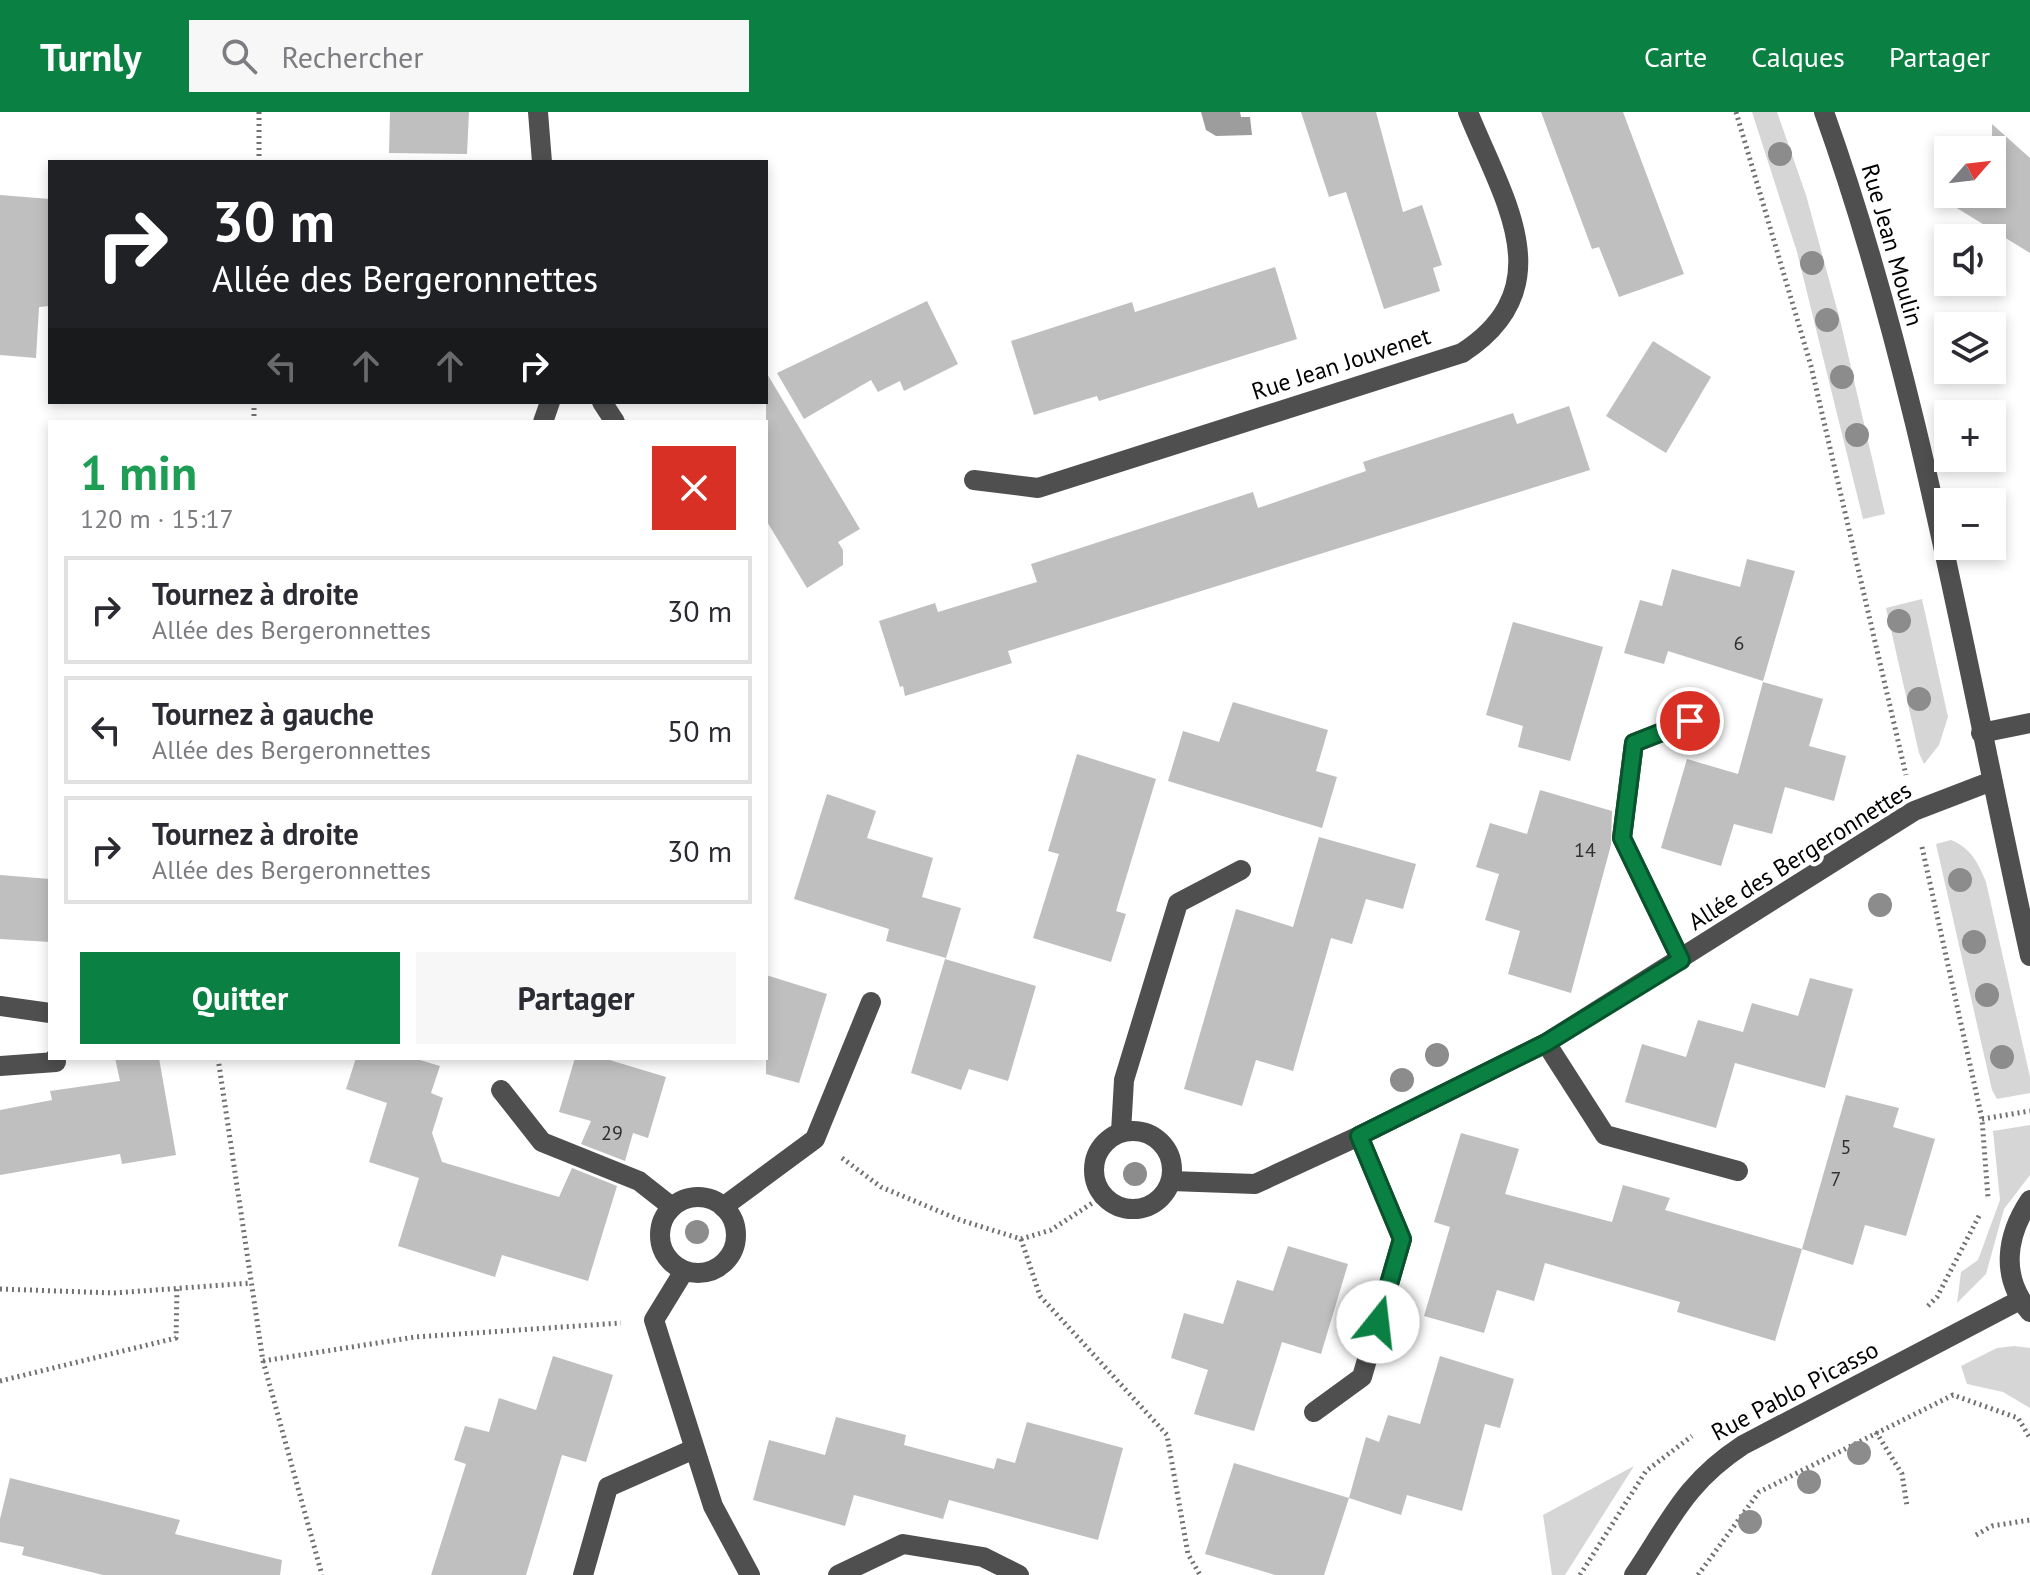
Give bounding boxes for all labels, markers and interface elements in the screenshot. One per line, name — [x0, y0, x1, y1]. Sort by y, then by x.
search box — [189, 20, 749, 92]
text: Turnly — [40, 32, 141, 81]
icon: search — [217, 34, 261, 78]
text: Rechercher — [281, 37, 424, 76]
text: Carte — [1644, 38, 1707, 75]
text: Calques — [1751, 38, 1845, 75]
text: Partager — [1889, 38, 1990, 75]
north arrow — [1934, 136, 2006, 208]
map controls — [1934, 136, 2006, 560]
street label: Rue Jean Moulin — [1854, 160, 1930, 330]
text: 30 m — [212, 185, 335, 257]
icon: right — [80, 192, 184, 296]
button: sound — [1934, 224, 2006, 296]
text: Allée des Bergeronnettes — [212, 255, 598, 302]
button: layers — [1934, 312, 2006, 384]
street label: Rue Jean Jouvenet — [1248, 320, 1434, 407]
icon: left — [260, 344, 304, 388]
icon: ahead — [344, 344, 388, 388]
icon: ahead — [428, 344, 472, 388]
icon: right — [512, 344, 556, 388]
button: + — [1934, 400, 2006, 472]
text: 1 min — [80, 441, 197, 503]
button: close — [652, 446, 736, 530]
button: − — [1934, 488, 2006, 560]
text: 120 m · 15:17 — [80, 502, 234, 535]
text: Tournez à droite — [152, 574, 359, 613]
icon: right — [84, 588, 128, 632]
text: 30 m — [667, 591, 732, 630]
text: Allée des Bergeronnettes — [152, 613, 431, 646]
house number: 6 — [1734, 630, 1744, 656]
pin — [1656, 687, 1724, 755]
text: Tournez à gauche — [152, 694, 374, 733]
icon: arrive — [1668, 699, 1712, 743]
icon: left — [84, 708, 128, 752]
text: 50 m — [667, 711, 732, 750]
text: Allée des Bergeronnettes — [152, 733, 431, 766]
street label: Allée des Bergeronnettes — [1682, 774, 1917, 937]
text: Tournez à droite — [152, 814, 359, 853]
icon: right — [84, 828, 128, 872]
text: 30 m — [667, 831, 732, 870]
house number: 14 — [1574, 837, 1596, 863]
text: Allée des Bergeronnettes — [152, 853, 431, 886]
button: Quitter — [80, 952, 400, 1044]
button: Partager — [416, 952, 736, 1044]
house number: 29 — [601, 1120, 623, 1146]
house number: 5 — [1841, 1134, 1851, 1160]
house number: 7 — [1831, 1166, 1841, 1192]
position arrow — [1336, 1280, 1420, 1364]
street label: Rue Pablo Picasso — [1706, 1333, 1884, 1448]

